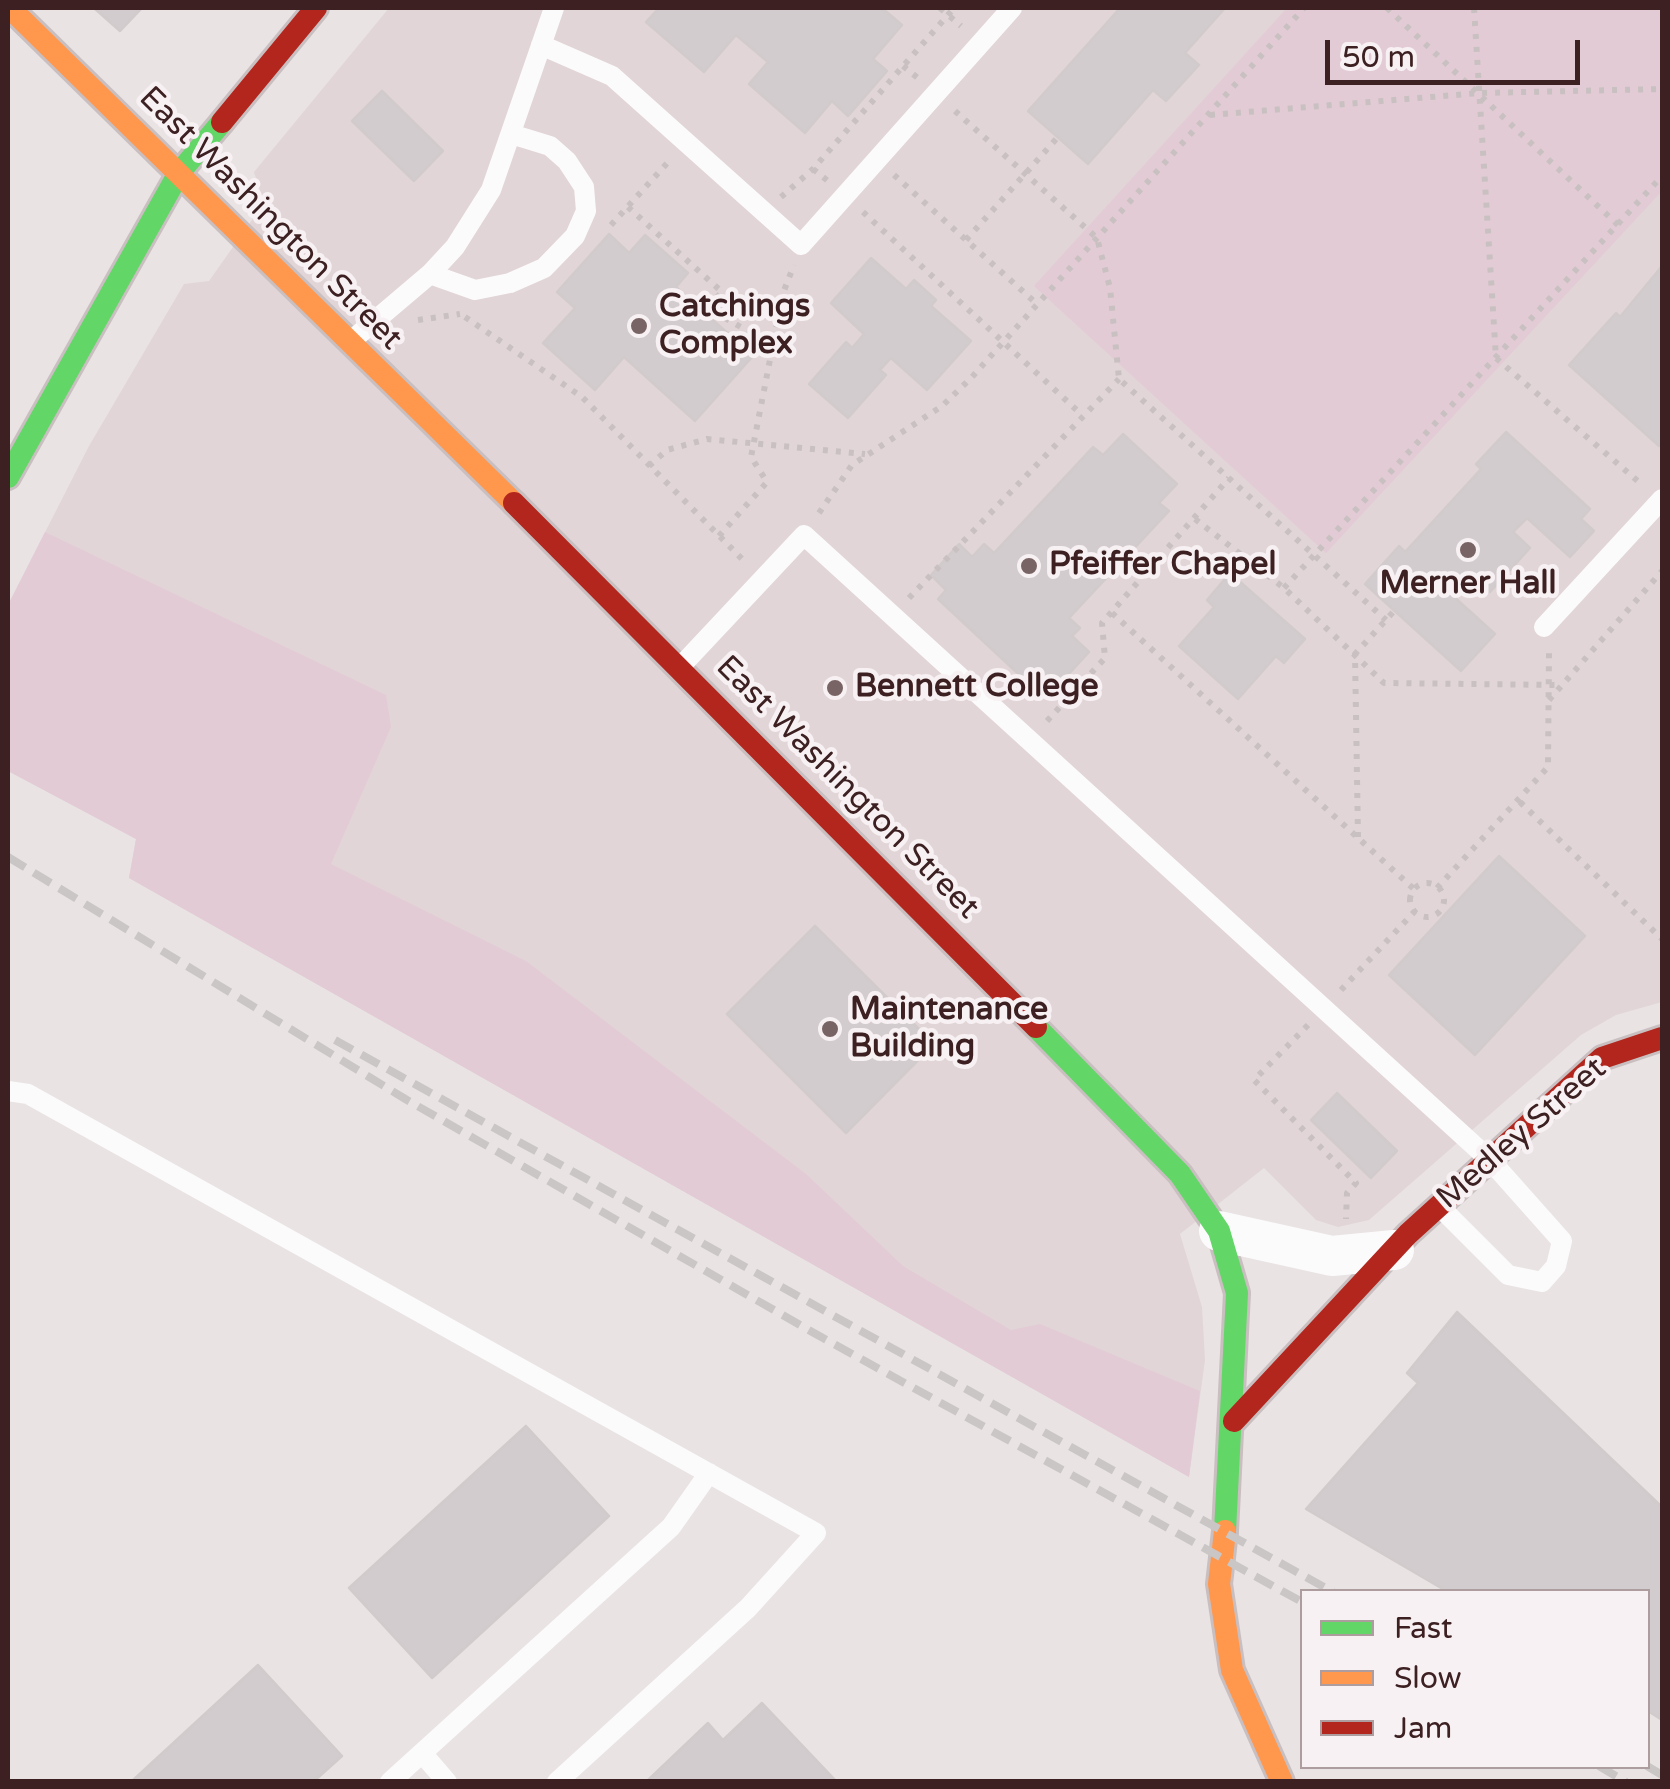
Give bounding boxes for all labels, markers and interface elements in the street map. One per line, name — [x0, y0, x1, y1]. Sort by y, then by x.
scale bar — [1330, 20, 1585, 82]
text: 50 m — [1342, 39, 1415, 76]
street label: East Washington Street — [130, 79, 410, 359]
place label: Catchings Complex — [659, 289, 810, 364]
marker: Catchings Complex — [628, 315, 650, 337]
marker: Merner Hall — [1457, 539, 1479, 561]
place label: Pfeiffer Chapel — [1049, 547, 1276, 585]
marker: Pfeiffer Chapel — [1018, 555, 1040, 577]
place label: Merner Hall — [1379, 566, 1557, 604]
street label: East Washington Street — [707, 648, 987, 928]
place label: Bennett College — [855, 669, 1099, 707]
marker: Bennett College — [824, 677, 846, 699]
place label: Maintenance Building — [850, 992, 1048, 1067]
marker: Maintenance Building — [819, 1018, 841, 1040]
street label: Medley Street — [1430, 1050, 1614, 1218]
legend — [1300, 1589, 1650, 1769]
text: Fast — [1394, 1610, 1453, 1647]
text: Slow — [1394, 1660, 1462, 1697]
text: Jam — [1394, 1710, 1452, 1747]

